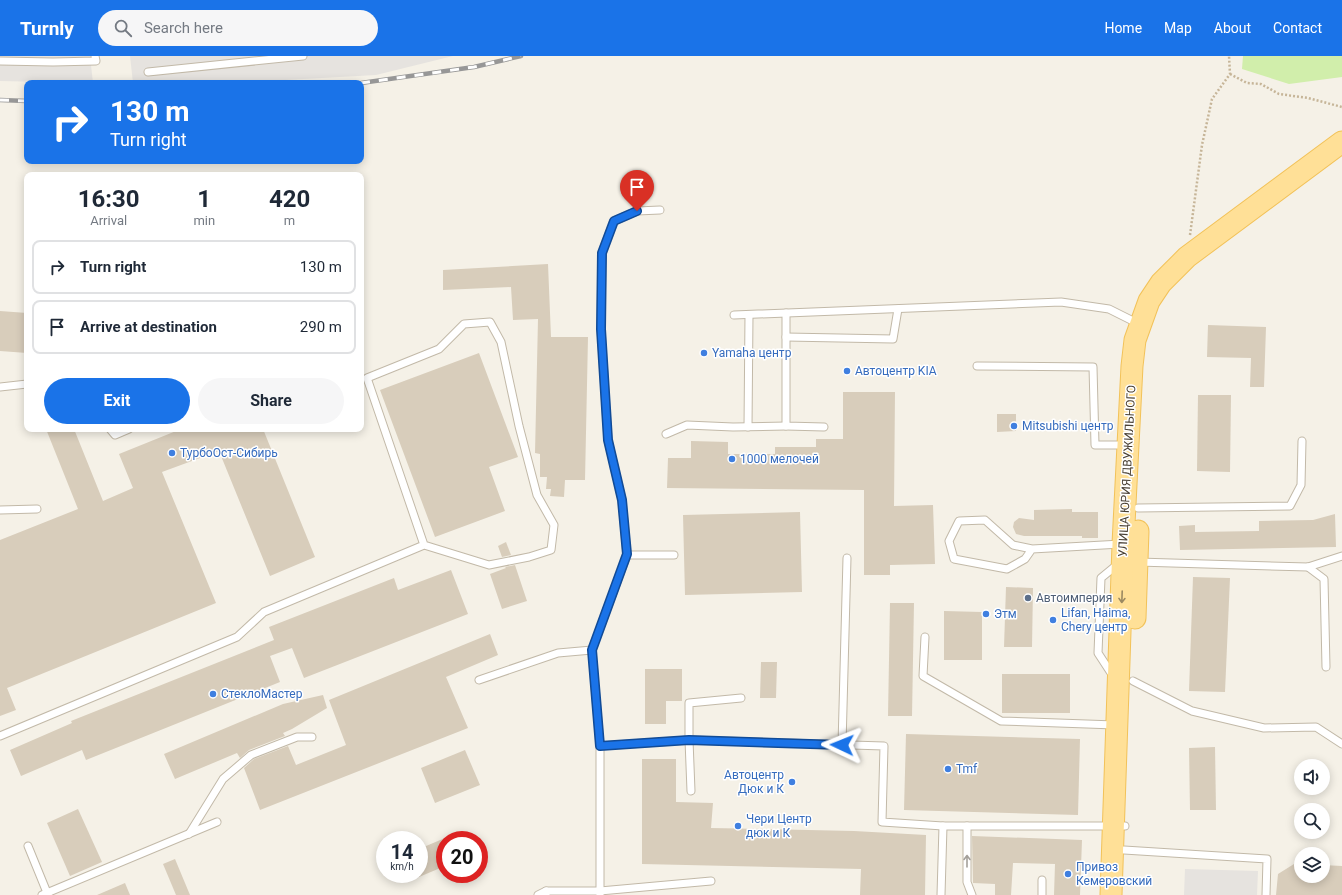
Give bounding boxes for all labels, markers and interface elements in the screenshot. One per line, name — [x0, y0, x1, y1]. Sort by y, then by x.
search box — [98, 10, 378, 46]
text: Turnly — [20, 17, 74, 40]
icon: search — [112, 17, 134, 39]
text: Search here — [144, 19, 223, 37]
text: Home — [1104, 20, 1142, 36]
text: Map — [1164, 20, 1192, 36]
text: About — [1214, 20, 1251, 36]
text: Contact — [1273, 20, 1322, 36]
text: 130 m — [110, 95, 189, 128]
icon: right — [44, 96, 96, 148]
text: Turn right — [110, 129, 187, 150]
pin — [620, 170, 654, 211]
icon: arrive — [626, 176, 648, 198]
text: 16:30 — [78, 185, 140, 213]
text: 1 — [197, 185, 211, 213]
text: 420 — [269, 185, 310, 213]
text: Arrival — [90, 213, 127, 228]
text: min — [193, 213, 215, 228]
text: m — [284, 213, 295, 228]
icon: right — [46, 256, 68, 278]
text: Turn right — [80, 258, 146, 276]
text: 130 m — [300, 258, 342, 276]
icon: arrive — [46, 316, 68, 338]
text: Arrive at destination — [80, 318, 217, 336]
text: 290 m — [300, 318, 342, 336]
place label: Yamaha центр — [712, 346, 792, 360]
marker: Yamaha центр — [699, 348, 709, 358]
place label: Автоцентр KIA — [855, 364, 937, 378]
marker: Автоцентр KIA — [842, 366, 852, 376]
button: Exit — [44, 378, 190, 424]
button: Share — [198, 378, 344, 424]
street label: УЛИЦА ЮРИЯ ДВУЖИЛЬНОГО — [1115, 385, 1139, 557]
place label: Mitsubishi центр — [1022, 419, 1114, 433]
marker: Mitsubishi центр — [1009, 421, 1019, 431]
place label: ТурбоОст-Сибирь — [180, 446, 278, 460]
marker: ТурбоОст-Сибирь — [167, 448, 177, 458]
place label: 1000 мелочей — [740, 452, 819, 466]
marker: 1000 мелочей — [727, 454, 737, 464]
one-way arrow — [1118, 590, 1125, 603]
place label: Автоимперия — [1036, 591, 1112, 605]
marker: Автоимперия — [1023, 593, 1033, 603]
place label: Lifan, Haima, Chery центр — [1061, 606, 1130, 634]
place label: Этм — [994, 607, 1017, 621]
marker: Этм — [981, 609, 991, 619]
marker: Lifan, Haima, Chery центр — [1048, 615, 1058, 625]
place label: СтеклоМастер — [221, 687, 303, 701]
marker: СтеклоМастер — [208, 689, 218, 699]
position arrow — [821, 724, 863, 766]
map controls — [1294, 759, 1330, 883]
button: sound — [1294, 759, 1330, 795]
place label: Tmf — [956, 762, 978, 776]
marker: Tmf — [943, 764, 953, 774]
place label: Автоцентр Дюк и К — [724, 768, 784, 796]
marker: Автоцентр Дюк и К — [787, 777, 797, 787]
button: search — [1294, 803, 1330, 839]
place label: Чери Центр дюк и К — [746, 812, 812, 840]
marker: Чери Центр дюк и К — [733, 821, 743, 831]
speed limit sign: 20 — [436, 831, 488, 883]
text: 14 — [391, 840, 413, 864]
button: layers — [1294, 847, 1330, 883]
one-way arrow — [963, 855, 971, 868]
place label: Привоз Кемеровский — [1076, 860, 1152, 888]
text: km/h — [390, 861, 414, 872]
marker: Привоз Кемеровский — [1063, 869, 1073, 879]

